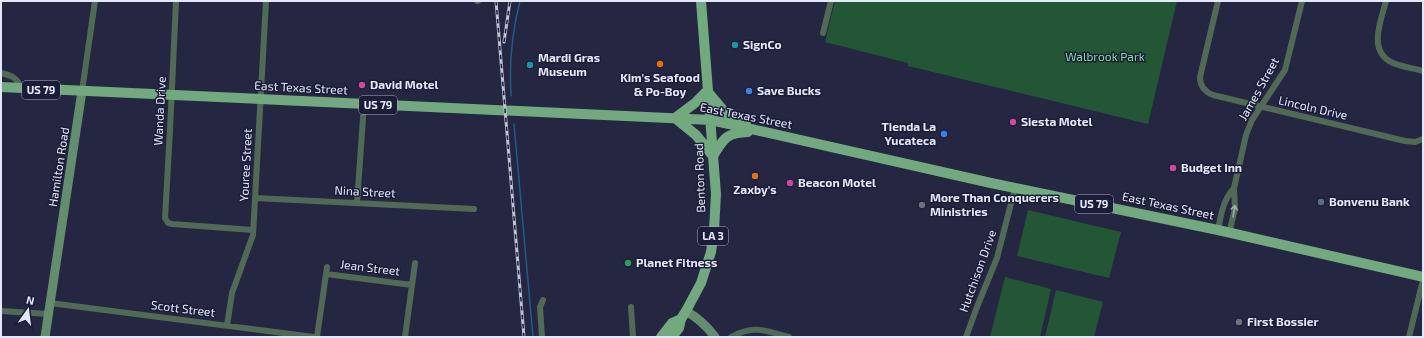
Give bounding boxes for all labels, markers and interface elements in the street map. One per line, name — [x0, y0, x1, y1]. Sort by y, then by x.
place label: SignCo — [743, 37, 782, 51]
marker: SignCo — [730, 40, 740, 50]
park label: Walbrook Park — [1065, 49, 1145, 63]
place label: Mardi Gras Museum — [538, 50, 600, 78]
street label: James Street — [1235, 54, 1281, 122]
marker: Kim's Seafood & Po-Boy — [655, 59, 665, 69]
marker: Mardi Gras Museum — [525, 60, 535, 70]
place label: Kim's Seafood & Po-Boy — [620, 70, 700, 99]
street label: Wanda Drive — [150, 76, 168, 146]
place label: David Motel — [370, 77, 439, 91]
street label: East Texas Street — [254, 78, 349, 96]
marker: David Motel — [357, 80, 367, 90]
road number: US 79 — [22, 81, 60, 99]
place label: Save Bucks — [757, 83, 821, 97]
marker: Save Bucks — [744, 86, 754, 96]
street label: Lincoln Drive — [1277, 92, 1349, 122]
road number: US 79 — [359, 96, 397, 114]
street label: East Texas Street — [699, 99, 794, 131]
place label: Siesta Motel — [1021, 114, 1093, 128]
marker: Siesta Motel — [1008, 117, 1018, 127]
place label: Tienda La Yucateca — [882, 119, 936, 147]
street label: Hamilton Road — [45, 126, 71, 208]
street label: Youree Street — [236, 128, 254, 202]
marker: Tienda La Yucateca — [939, 129, 949, 139]
street label: Benton Road — [691, 143, 707, 213]
place label: Budget Inn — [1181, 160, 1242, 174]
marker: Budget Inn — [1168, 163, 1178, 173]
marker: Zaxby's — [750, 171, 760, 181]
place label: Beacon Motel — [798, 175, 876, 189]
marker: Beacon Motel — [785, 178, 795, 188]
street label: Nina Street — [334, 182, 396, 200]
place label: Zaxby's — [733, 182, 777, 197]
street label: East Texas Street — [1121, 188, 1216, 222]
place label: More Than Conquerers Ministries — [930, 190, 1059, 218]
place label: Bonvenu Bank — [1329, 194, 1410, 208]
road number: US 79 — [1075, 195, 1113, 213]
marker: Bonvenu Bank — [1316, 197, 1326, 207]
marker: More Than Conquerers Ministries — [917, 200, 927, 210]
one-way arrow — [1230, 205, 1238, 218]
road number: LA 3 — [698, 227, 728, 245]
street label: Hutchison Drive — [956, 228, 998, 314]
place label: Planet Fitness — [636, 255, 717, 269]
street label: Jean Street — [339, 256, 401, 278]
marker: Planet Fitness — [623, 258, 633, 268]
north arrow — [8, 290, 48, 330]
text: N — [25, 293, 36, 307]
street label: Scott Street — [150, 297, 216, 319]
place label: First Bossier — [1247, 314, 1319, 328]
marker: First Bossier — [1234, 317, 1244, 327]

